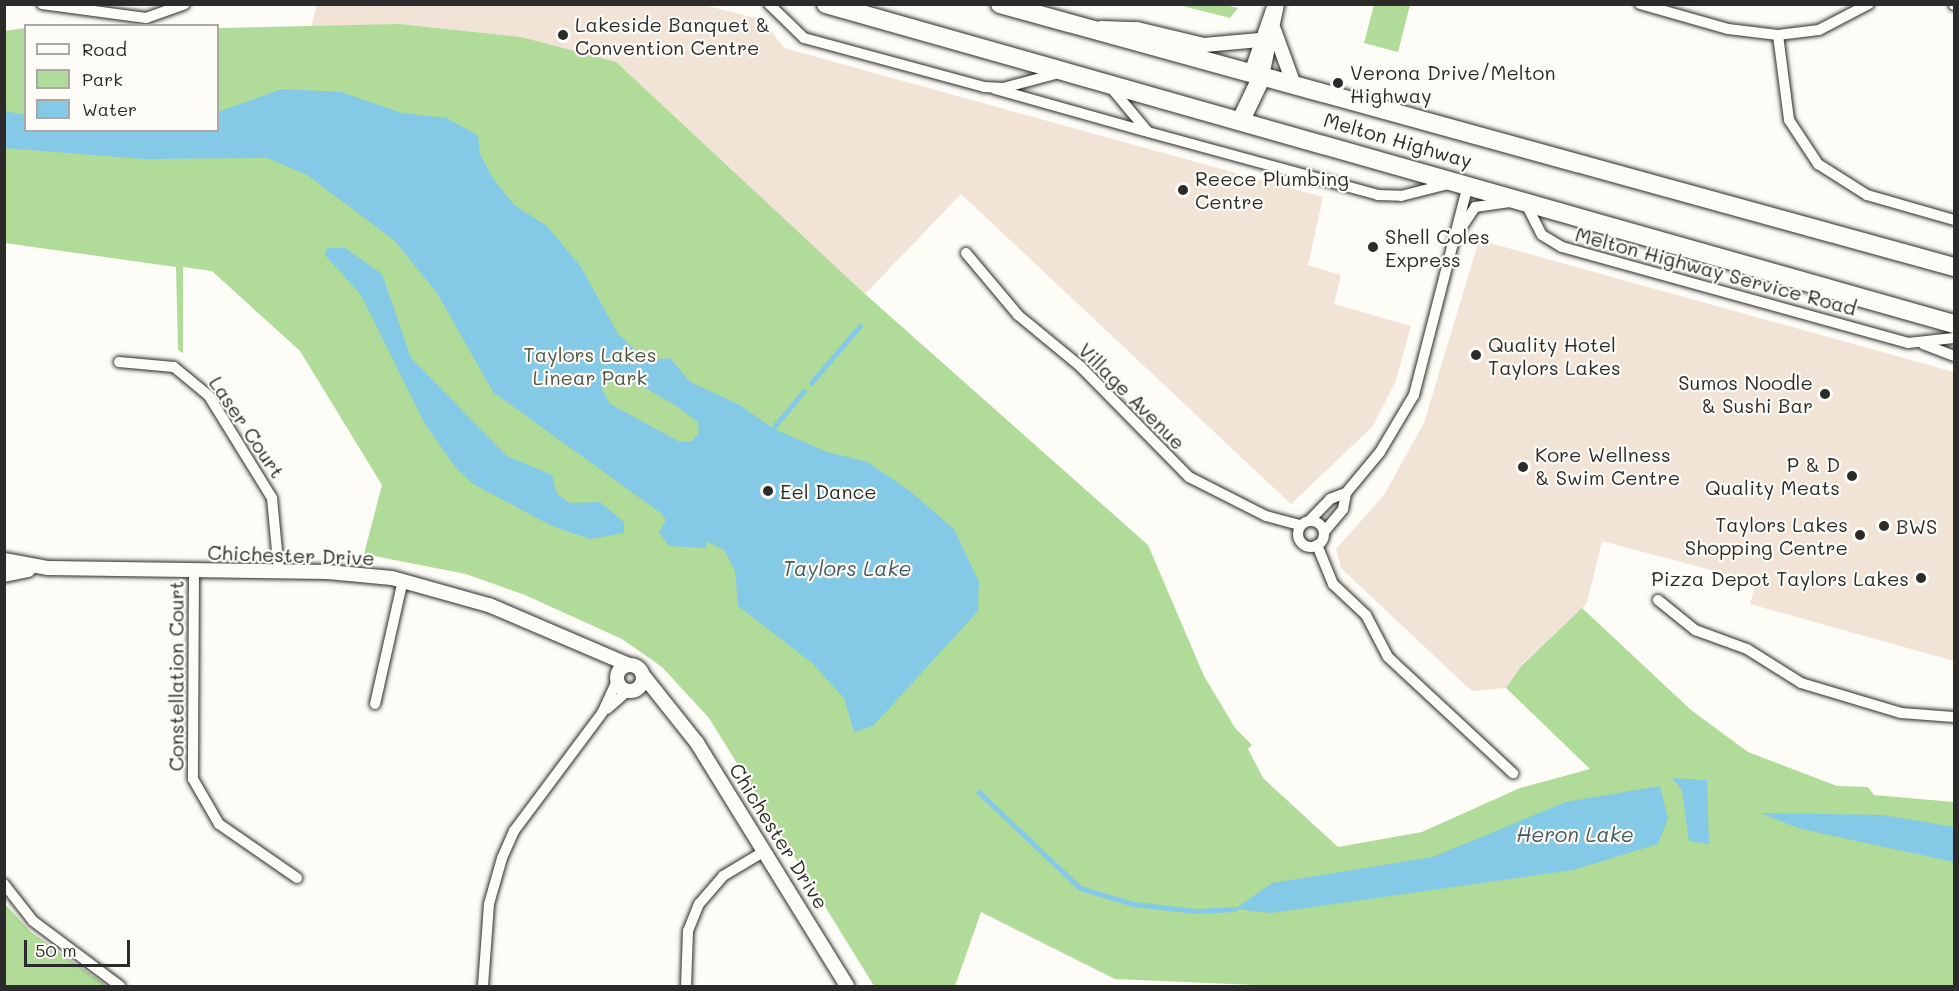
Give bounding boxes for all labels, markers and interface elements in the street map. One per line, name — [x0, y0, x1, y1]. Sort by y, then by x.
place label: Lakeside Banquet & Convention Centre — [575, 12, 770, 59]
legend — [24, 24, 219, 132]
marker: Lakeside Banquet & Convention Centre — [556, 28, 570, 42]
text: Road — [82, 37, 127, 61]
place label: Verona Drive/Melton Highway — [1350, 60, 1556, 107]
text: Park — [82, 67, 123, 91]
marker: Verona Drive/Melton Highway — [1331, 76, 1345, 90]
text: Water — [82, 97, 137, 121]
street label: Melton Highway — [1321, 107, 1475, 173]
place label: Reece Plumbing Centre — [1195, 166, 1349, 213]
marker: Reece Plumbing Centre — [1176, 183, 1190, 197]
street label: Melton Highway Service Road — [1573, 222, 1859, 320]
place label: Shell Coles Express — [1385, 224, 1490, 271]
marker: Shell Coles Express — [1366, 240, 1380, 254]
place label: Quality Hotel Taylors Lakes — [1488, 332, 1621, 379]
street label: Village Avenue — [1074, 338, 1190, 454]
park label: Taylors Lakes Linear Park — [524, 342, 656, 389]
marker: Quality Hotel Taylors Lakes — [1469, 348, 1483, 362]
place label: Sumos Noodle & Sushi Bar — [1678, 371, 1813, 418]
street label: Laser Court — [204, 372, 290, 482]
marker: Sumos Noodle & Sushi Bar — [1818, 387, 1832, 401]
place label: Kore Wellness & Swim Centre — [1535, 443, 1680, 490]
place label: P & D Quality Meats — [1705, 452, 1840, 499]
marker: Kore Wellness & Swim Centre — [1516, 460, 1530, 474]
marker: P & D Quality Meats — [1845, 469, 1859, 483]
place label: Eel Dance — [780, 479, 877, 503]
marker: Eel Dance — [761, 484, 775, 498]
place label: Taylors Lakes Shopping Centre — [1685, 512, 1848, 559]
place label: BWS — [1896, 514, 1937, 538]
marker: BWS — [1877, 519, 1891, 533]
marker: Taylors Lakes Shopping Centre — [1853, 528, 1867, 542]
street label: Chichester Drive — [207, 540, 375, 570]
water label: Taylors Lake — [782, 555, 912, 581]
place label: Pizza Depot Taylors Lakes — [1651, 566, 1909, 590]
marker: Pizza Depot Taylors Lakes — [1914, 571, 1928, 585]
street label: Constellation Court — [164, 581, 188, 771]
street label: Chichester Drive — [724, 759, 834, 913]
water label: Heron Lake — [1516, 821, 1634, 847]
scale bar — [27, 928, 134, 966]
text: 50 m — [35, 938, 77, 962]

